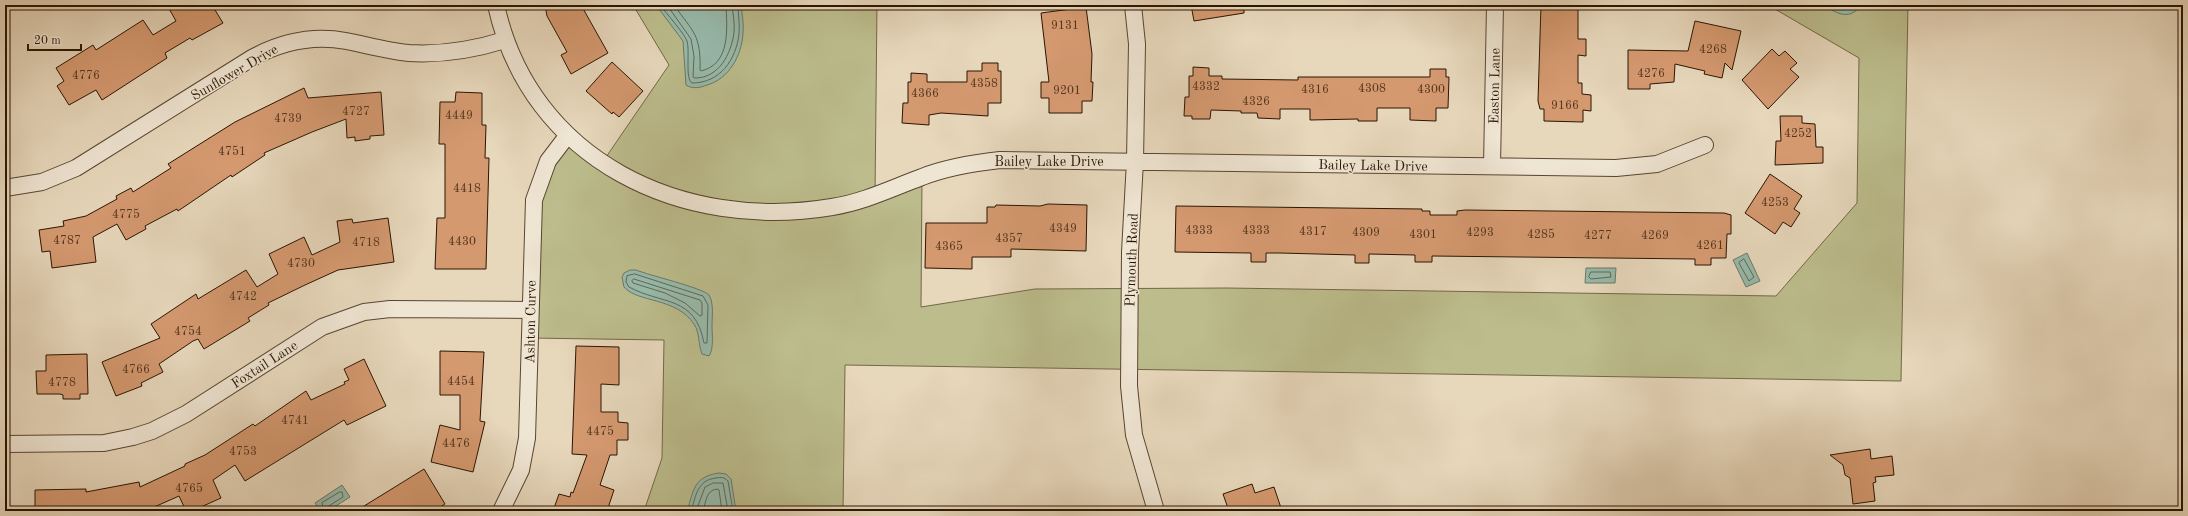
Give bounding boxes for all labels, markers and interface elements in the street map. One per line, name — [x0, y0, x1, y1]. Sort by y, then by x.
house number: 9131 — [1051, 20, 1079, 32]
scale bar — [28, 26, 81, 52]
text: 20 m — [34, 35, 61, 47]
street label: Sunflower Drive — [189, 42, 280, 103]
house number: 4268 — [1699, 44, 1727, 56]
street label: Easton Lane — [1487, 48, 1503, 124]
house number: 4276 — [1637, 68, 1665, 80]
house number: 4776 — [72, 70, 100, 82]
house number: 4358 — [970, 77, 998, 90]
house number: 4332 — [1192, 81, 1220, 93]
house number: 4308 — [1358, 83, 1386, 95]
house number: 4316 — [1301, 84, 1329, 96]
house number: 4300 — [1417, 84, 1445, 96]
house number: 9201 — [1053, 85, 1081, 97]
house number: 4366 — [911, 88, 939, 100]
house number: 4326 — [1242, 96, 1270, 108]
house number: 9166 — [1551, 100, 1579, 112]
house number: 4727 — [342, 106, 370, 118]
house number: 4449 — [445, 110, 473, 122]
house number: 4739 — [274, 113, 302, 125]
house number: 4252 — [1784, 127, 1812, 140]
house number: 4751 — [218, 145, 246, 158]
street label: Bailey Lake Drive — [994, 155, 1104, 169]
street label: Bailey Lake Drive — [1318, 158, 1428, 174]
house number: 4418 — [453, 183, 481, 195]
house number: 4253 — [1761, 196, 1789, 209]
house number: 4775 — [112, 208, 140, 221]
street label: Plymouth Road — [1123, 213, 1141, 307]
house number: 4349 — [1049, 223, 1077, 235]
house number: 4333 — [1185, 225, 1213, 237]
house number: 4333 — [1242, 225, 1270, 237]
house number: 4317 — [1299, 226, 1327, 238]
house number: 4309 — [1352, 227, 1380, 239]
house number: 4293 — [1466, 227, 1494, 239]
house number: 4285 — [1527, 228, 1555, 241]
house number: 4301 — [1409, 229, 1437, 241]
house number: 4277 — [1584, 230, 1612, 242]
house number: 4269 — [1641, 230, 1669, 242]
house number: 4357 — [995, 232, 1023, 245]
house number: 4787 — [53, 235, 81, 247]
house number: 4430 — [448, 236, 476, 248]
house number: 4718 — [352, 237, 380, 249]
house number: 4365 — [935, 240, 963, 253]
house number: 4261 — [1696, 240, 1724, 252]
house number: 4730 — [287, 258, 315, 270]
street label: Ashton Curve — [523, 280, 539, 364]
house number: 4742 — [229, 291, 257, 303]
house number: 4754 — [174, 325, 202, 338]
street label: Foxtail Lane — [229, 338, 300, 391]
house number: 4766 — [122, 364, 150, 376]
house number: 4454 — [447, 375, 475, 388]
house number: 4778 — [48, 377, 76, 389]
house number: 4741 — [281, 415, 309, 427]
house number: 4475 — [586, 425, 614, 438]
house number: 4476 — [442, 438, 470, 450]
house number: 4753 — [229, 445, 257, 458]
house number: 4765 — [175, 482, 203, 495]

